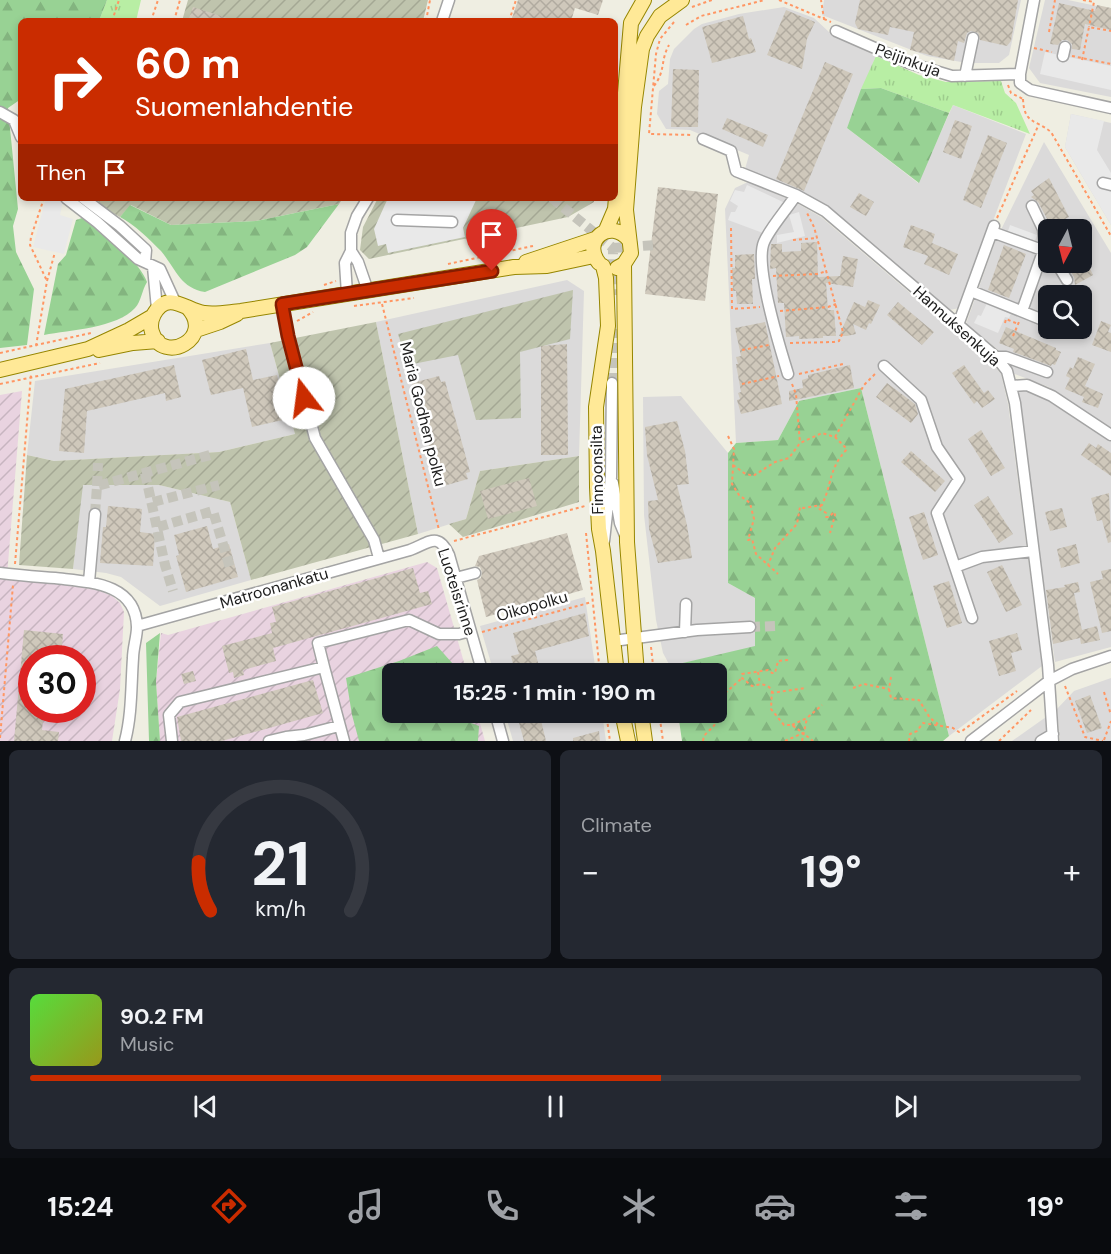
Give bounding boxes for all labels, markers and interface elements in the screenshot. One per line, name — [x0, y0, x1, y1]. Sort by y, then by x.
text: 60 m — [135, 36, 241, 91]
street label: Peijinkuja — [872, 38, 944, 82]
icon: right — [36, 42, 114, 120]
text: Suomenlahdentie — [135, 89, 353, 124]
icon: arrive — [98, 156, 131, 189]
text: Then — [36, 158, 86, 187]
pin — [466, 209, 517, 271]
icon: arrive — [475, 218, 508, 251]
north arrow — [1038, 219, 1092, 273]
map controls — [1038, 219, 1092, 339]
street label: Hannuksenkuja — [909, 281, 1005, 371]
button: search — [1038, 285, 1092, 339]
street label: Maria Godhen polku — [395, 339, 451, 489]
position arrow — [272, 366, 336, 430]
street label: Finnoonsilta — [586, 425, 608, 515]
street label: Luoteisrinne — [433, 545, 481, 639]
street label: Matroonankatu — [217, 562, 331, 614]
street label: Oikopolku — [494, 586, 570, 626]
speed limit sign: 30 — [18, 645, 96, 723]
text: 15:25 · 1 min · 190 m — [453, 678, 656, 707]
text: Climate — [581, 812, 652, 838]
text: 21 — [251, 823, 309, 904]
text: 19° — [800, 842, 862, 901]
text: − — [581, 850, 599, 893]
text: + — [1063, 850, 1081, 893]
text: km/h — [255, 896, 305, 924]
text: 90.2 FM — [120, 1002, 204, 1031]
text: Music — [120, 1031, 175, 1057]
icon: previous — [189, 1090, 222, 1123]
icon: pause — [539, 1090, 572, 1123]
icon: next — [889, 1090, 922, 1123]
icon: directions — [208, 1185, 250, 1227]
icon: music — [345, 1185, 387, 1227]
icon: phone — [481, 1185, 523, 1227]
icon: climate — [618, 1185, 660, 1227]
icon: car — [754, 1185, 796, 1227]
icon: filters — [890, 1185, 932, 1227]
text: 15:24 — [47, 1189, 114, 1224]
text: 19° — [1027, 1189, 1064, 1224]

